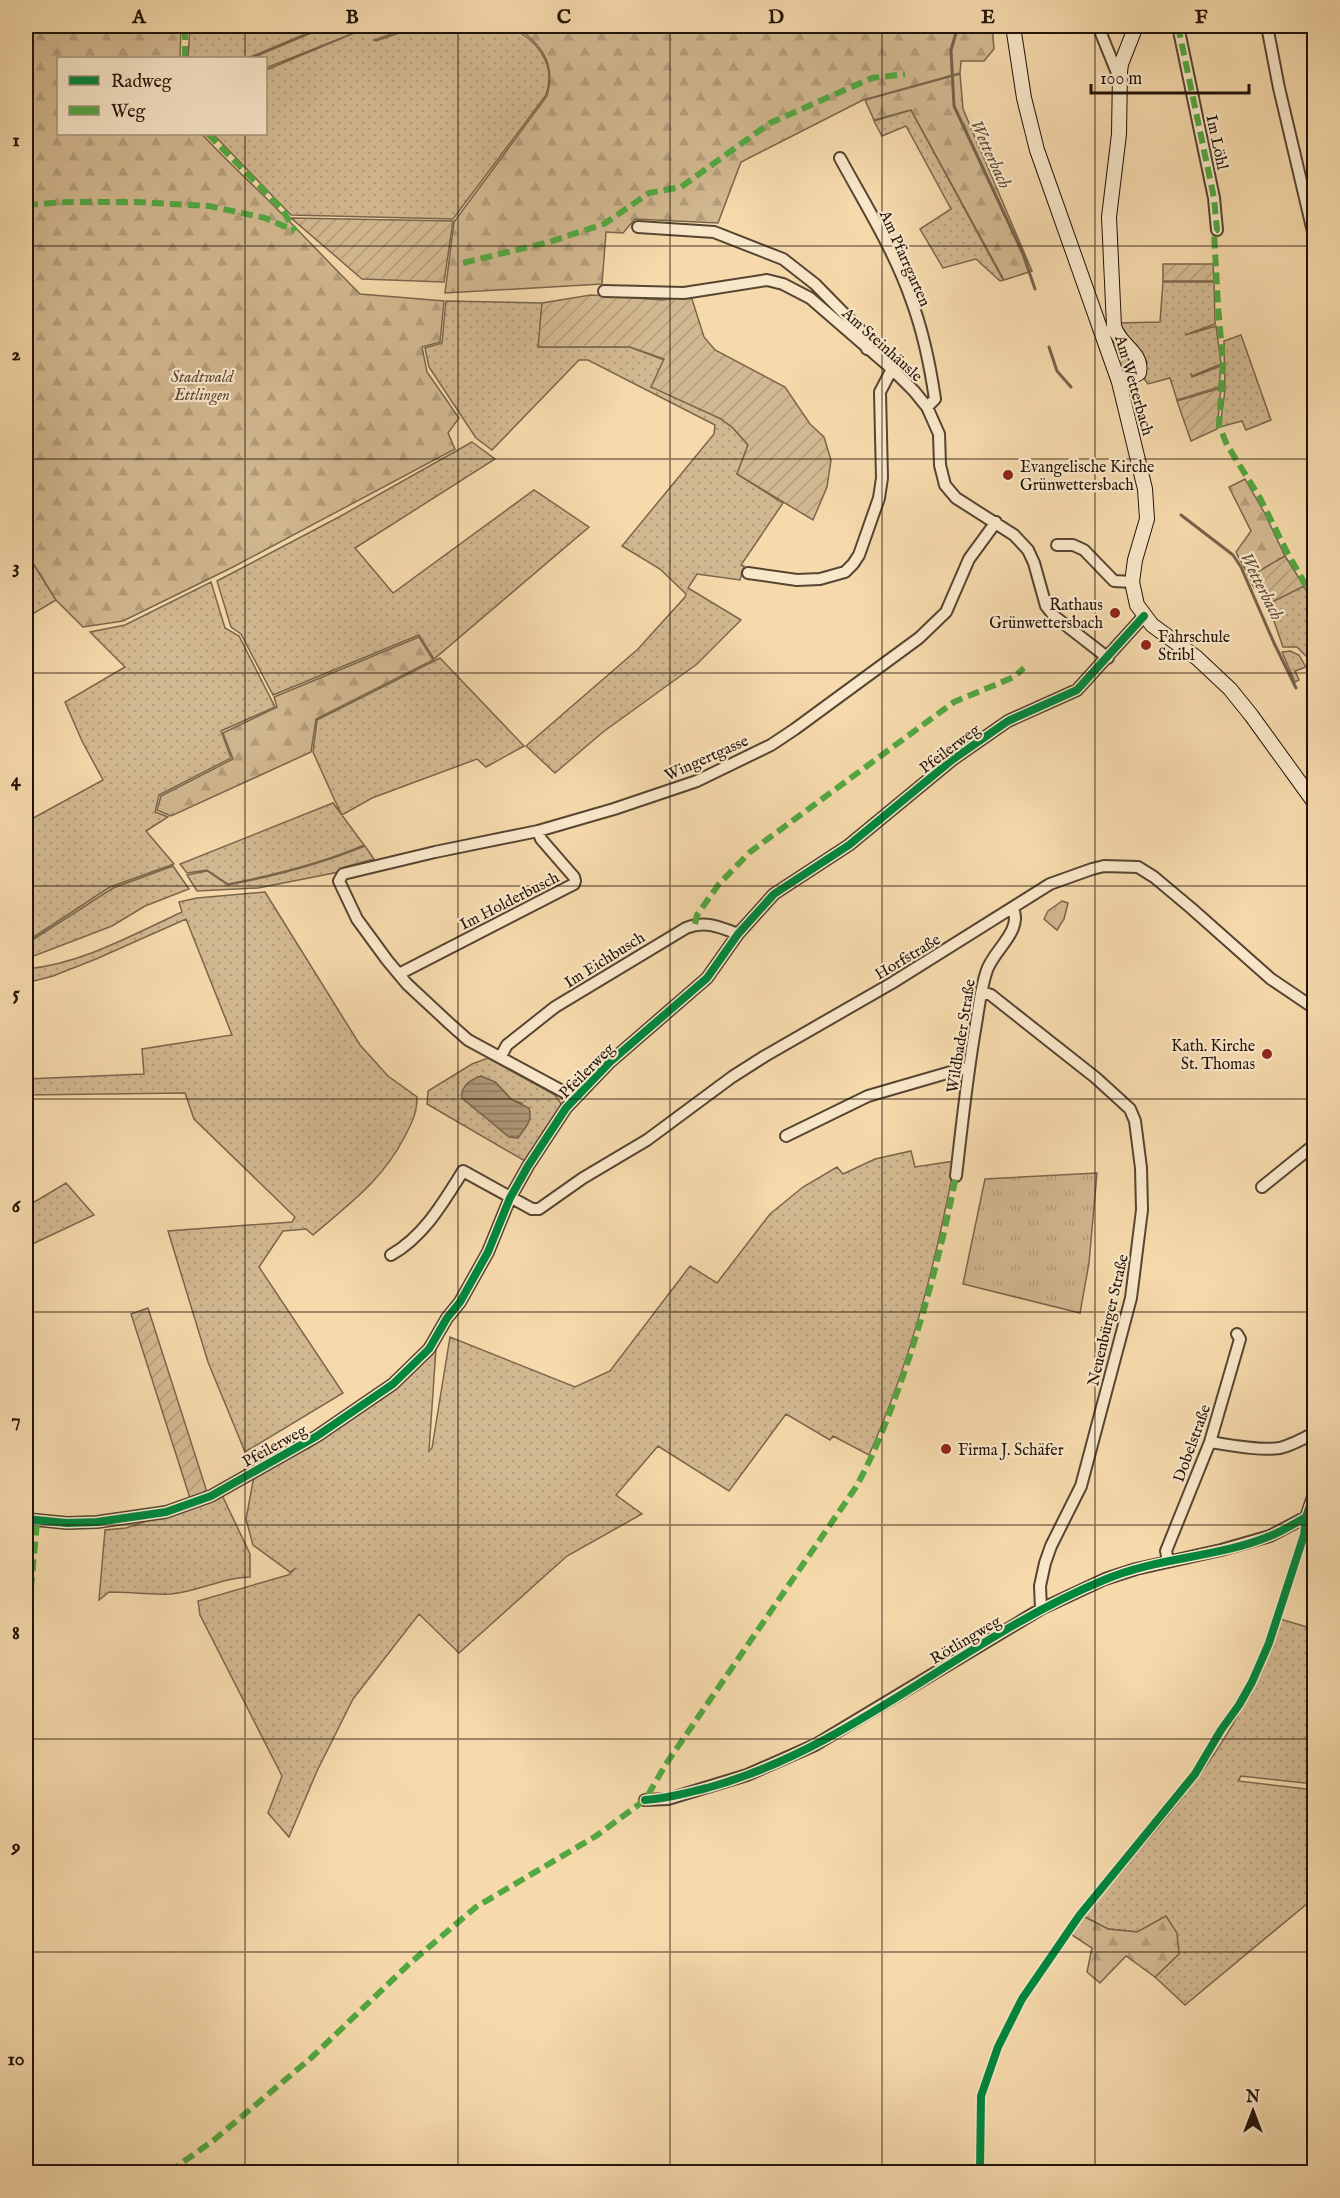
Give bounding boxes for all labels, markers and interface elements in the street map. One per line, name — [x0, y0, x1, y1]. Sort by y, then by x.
text: A — [131, 5, 147, 30]
text: B — [345, 5, 359, 30]
text: C — [557, 5, 571, 30]
text: D — [768, 5, 784, 30]
text: E — [981, 5, 995, 30]
text: F — [1195, 5, 1208, 30]
legend — [57, 57, 267, 135]
scale bar — [1091, 57, 1248, 95]
text: 100 m — [1100, 68, 1142, 91]
text: Radweg — [111, 71, 172, 94]
text: Weg — [111, 101, 146, 124]
street label: Im Löhl — [1200, 113, 1232, 172]
water label: Wetterbach — [964, 117, 1016, 193]
text: 1 — [12, 128, 20, 153]
street label: Am Pfarrgarten — [874, 207, 934, 310]
street label: Am Steinhäusle — [837, 303, 926, 387]
street label: Am Wetterbach — [1109, 332, 1157, 439]
text: 2 — [11, 342, 21, 367]
park label: Stadtwald Ettlingen — [171, 368, 235, 406]
place label: Evangelische Kirche Grünwettersbach — [1020, 458, 1154, 496]
marker: Evangelische Kirche Grünwettersbach — [1001, 468, 1015, 482]
water label: Wetterbach — [1234, 549, 1288, 625]
text: 3 — [12, 555, 20, 580]
place label: Rathaus Grünwettersbach — [989, 596, 1103, 634]
marker: Rathaus Grünwettersbach — [1108, 606, 1122, 620]
place label: Fahrschule Stribl — [1158, 628, 1230, 666]
marker: Fahrschule Stribl — [1139, 638, 1153, 652]
street label: Pfeilerweg — [916, 720, 985, 779]
street label: Wingertgasse — [662, 731, 752, 786]
text: 4 — [11, 768, 22, 793]
street label: Im Holderbusch — [457, 868, 563, 935]
street label: Im Eichbusch — [561, 928, 649, 993]
street label: Horfstraße — [871, 930, 945, 985]
street label: Wildbader Straße — [943, 978, 981, 1095]
text: 5 — [12, 981, 20, 1006]
place label: Kath. Kirche St. Thomas — [1171, 1037, 1255, 1075]
street label: Pfeilerweg — [555, 1039, 620, 1103]
marker: Kath. Kirche St. Thomas — [1260, 1047, 1274, 1061]
text: 6 — [12, 1194, 22, 1219]
street label: Neuenbürger Straße — [1084, 1252, 1134, 1388]
street label: Dobelstraße — [1170, 1402, 1216, 1485]
text: 7 — [11, 1408, 21, 1433]
street label: Pfeilerweg — [239, 1421, 311, 1473]
place label: Firma J. Schäfer — [958, 1441, 1064, 1461]
marker: Firma J. Schäfer — [939, 1442, 953, 1456]
street label: Rötlingweg — [927, 1612, 1005, 1670]
text: 8 — [12, 1621, 20, 1646]
text: 9 — [11, 1834, 21, 1859]
text: 10 — [7, 2047, 25, 2072]
north arrow — [1223, 2081, 1283, 2141]
text: N — [1245, 2088, 1260, 2108]

